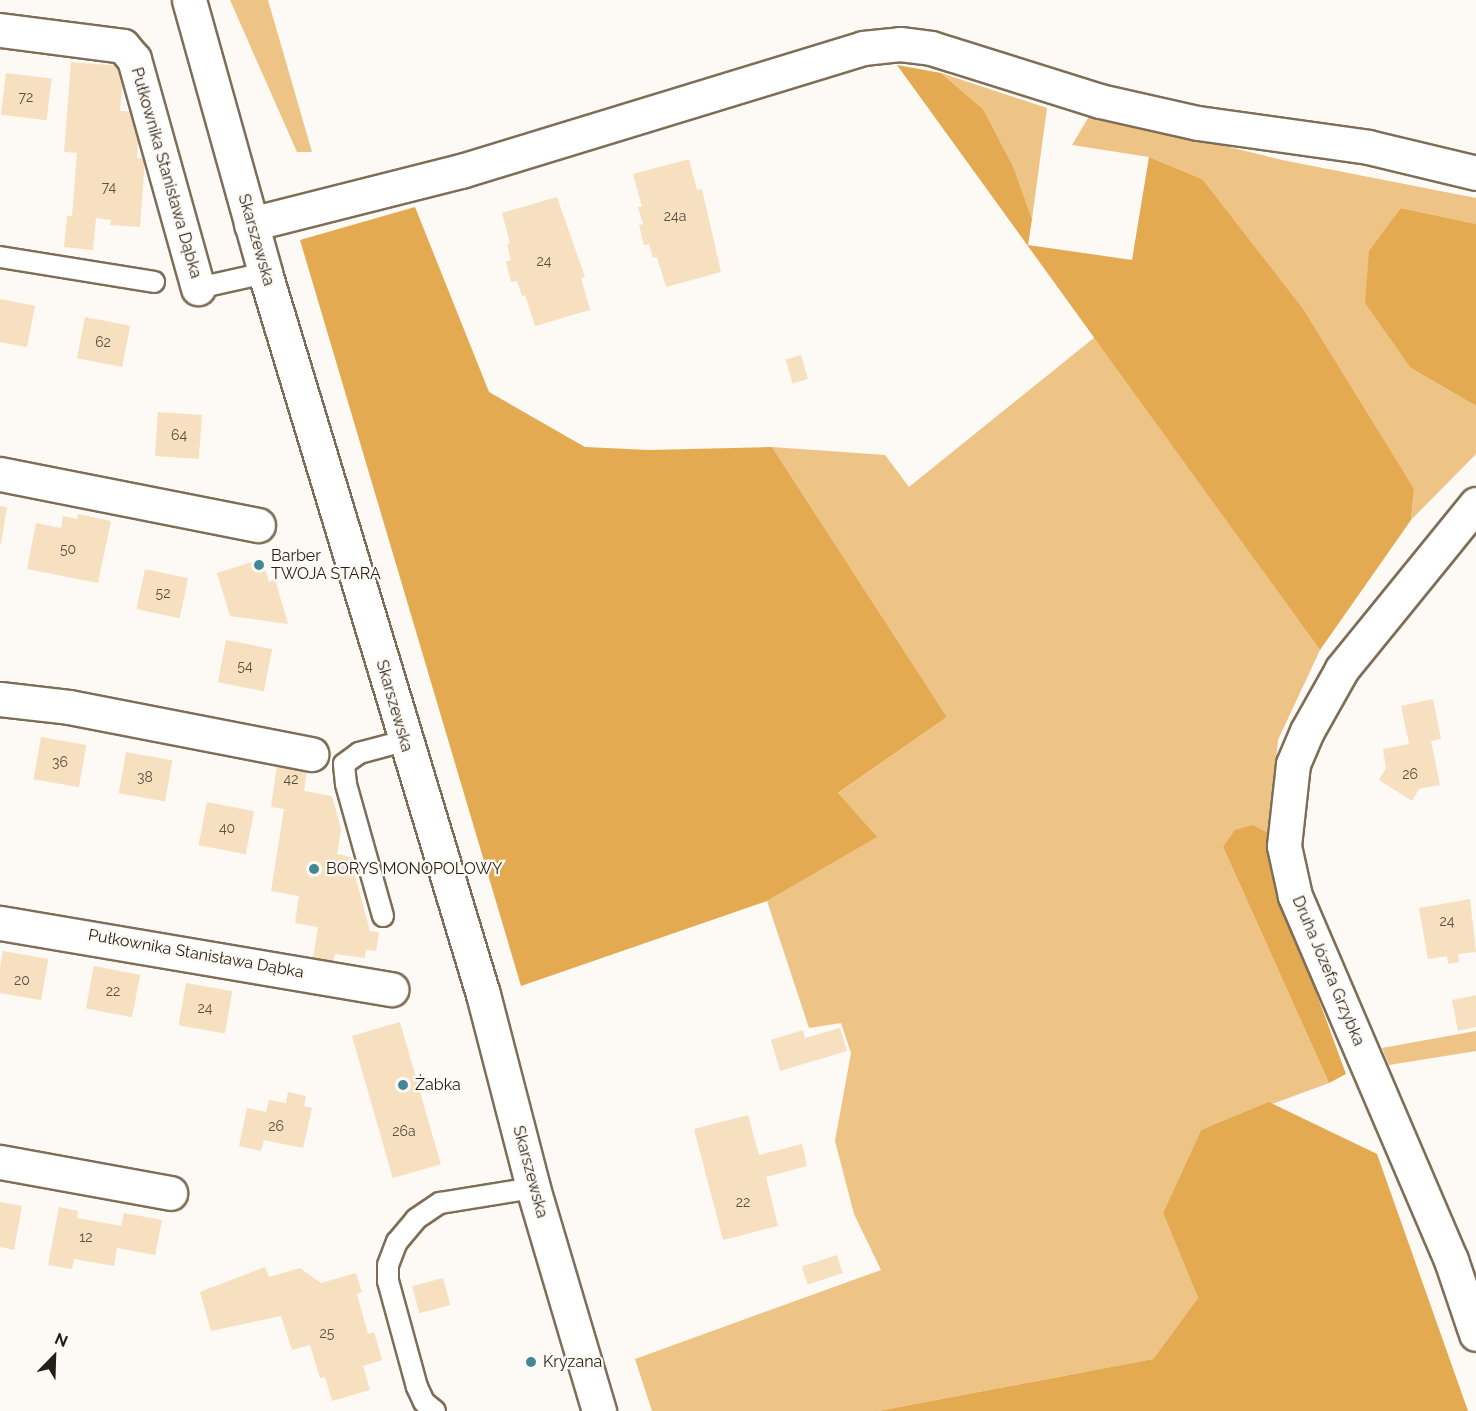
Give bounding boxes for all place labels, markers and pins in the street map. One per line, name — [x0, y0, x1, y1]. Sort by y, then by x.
place label: Barber TWOJA STARA — [271, 546, 381, 584]
marker: Barber TWOJA STARA — [252, 558, 266, 572]
place label: BORYS MONOPOLOWY — [326, 859, 502, 879]
marker: BORYS MONOPOLOWY — [307, 862, 321, 876]
place label: Żabka — [415, 1075, 461, 1095]
marker: Żabka — [396, 1078, 410, 1092]
place label: Kryzana — [543, 1352, 602, 1372]
marker: Kryzana — [524, 1355, 538, 1369]

